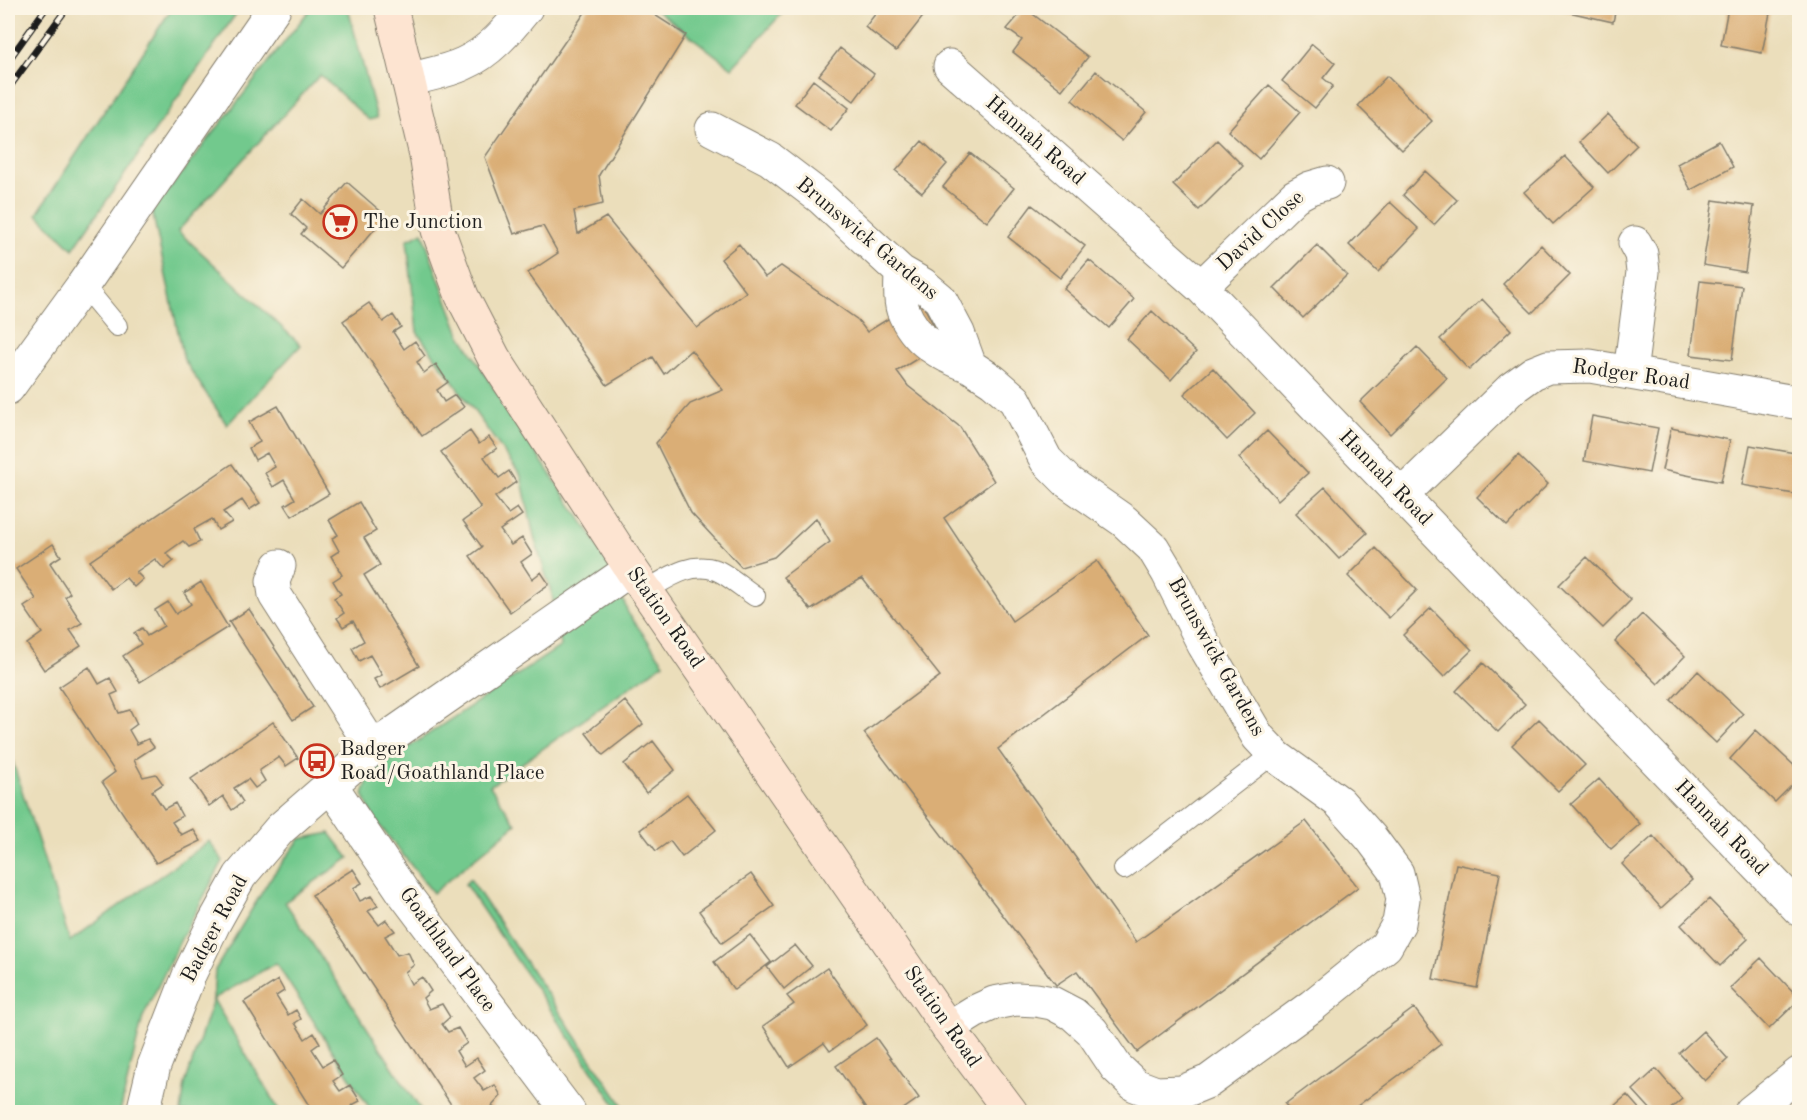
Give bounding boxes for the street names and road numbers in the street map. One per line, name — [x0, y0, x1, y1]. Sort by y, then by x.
street label: Hannah Road — [981, 92, 1089, 190]
street label: Brunswick Gardens — [792, 174, 942, 304]
street label: David Close — [1214, 187, 1308, 275]
street label: Rodger Road — [1571, 356, 1691, 394]
street label: Hannah Road — [1334, 426, 1436, 530]
street label: Station Road — [622, 564, 708, 672]
street label: Brunswick Gardens — [1164, 574, 1268, 740]
street label: Hannah Road — [1670, 776, 1772, 880]
street label: Badger Road — [178, 872, 252, 986]
street label: Goathland Place — [395, 884, 499, 1016]
street label: Station Road — [899, 963, 985, 1071]

